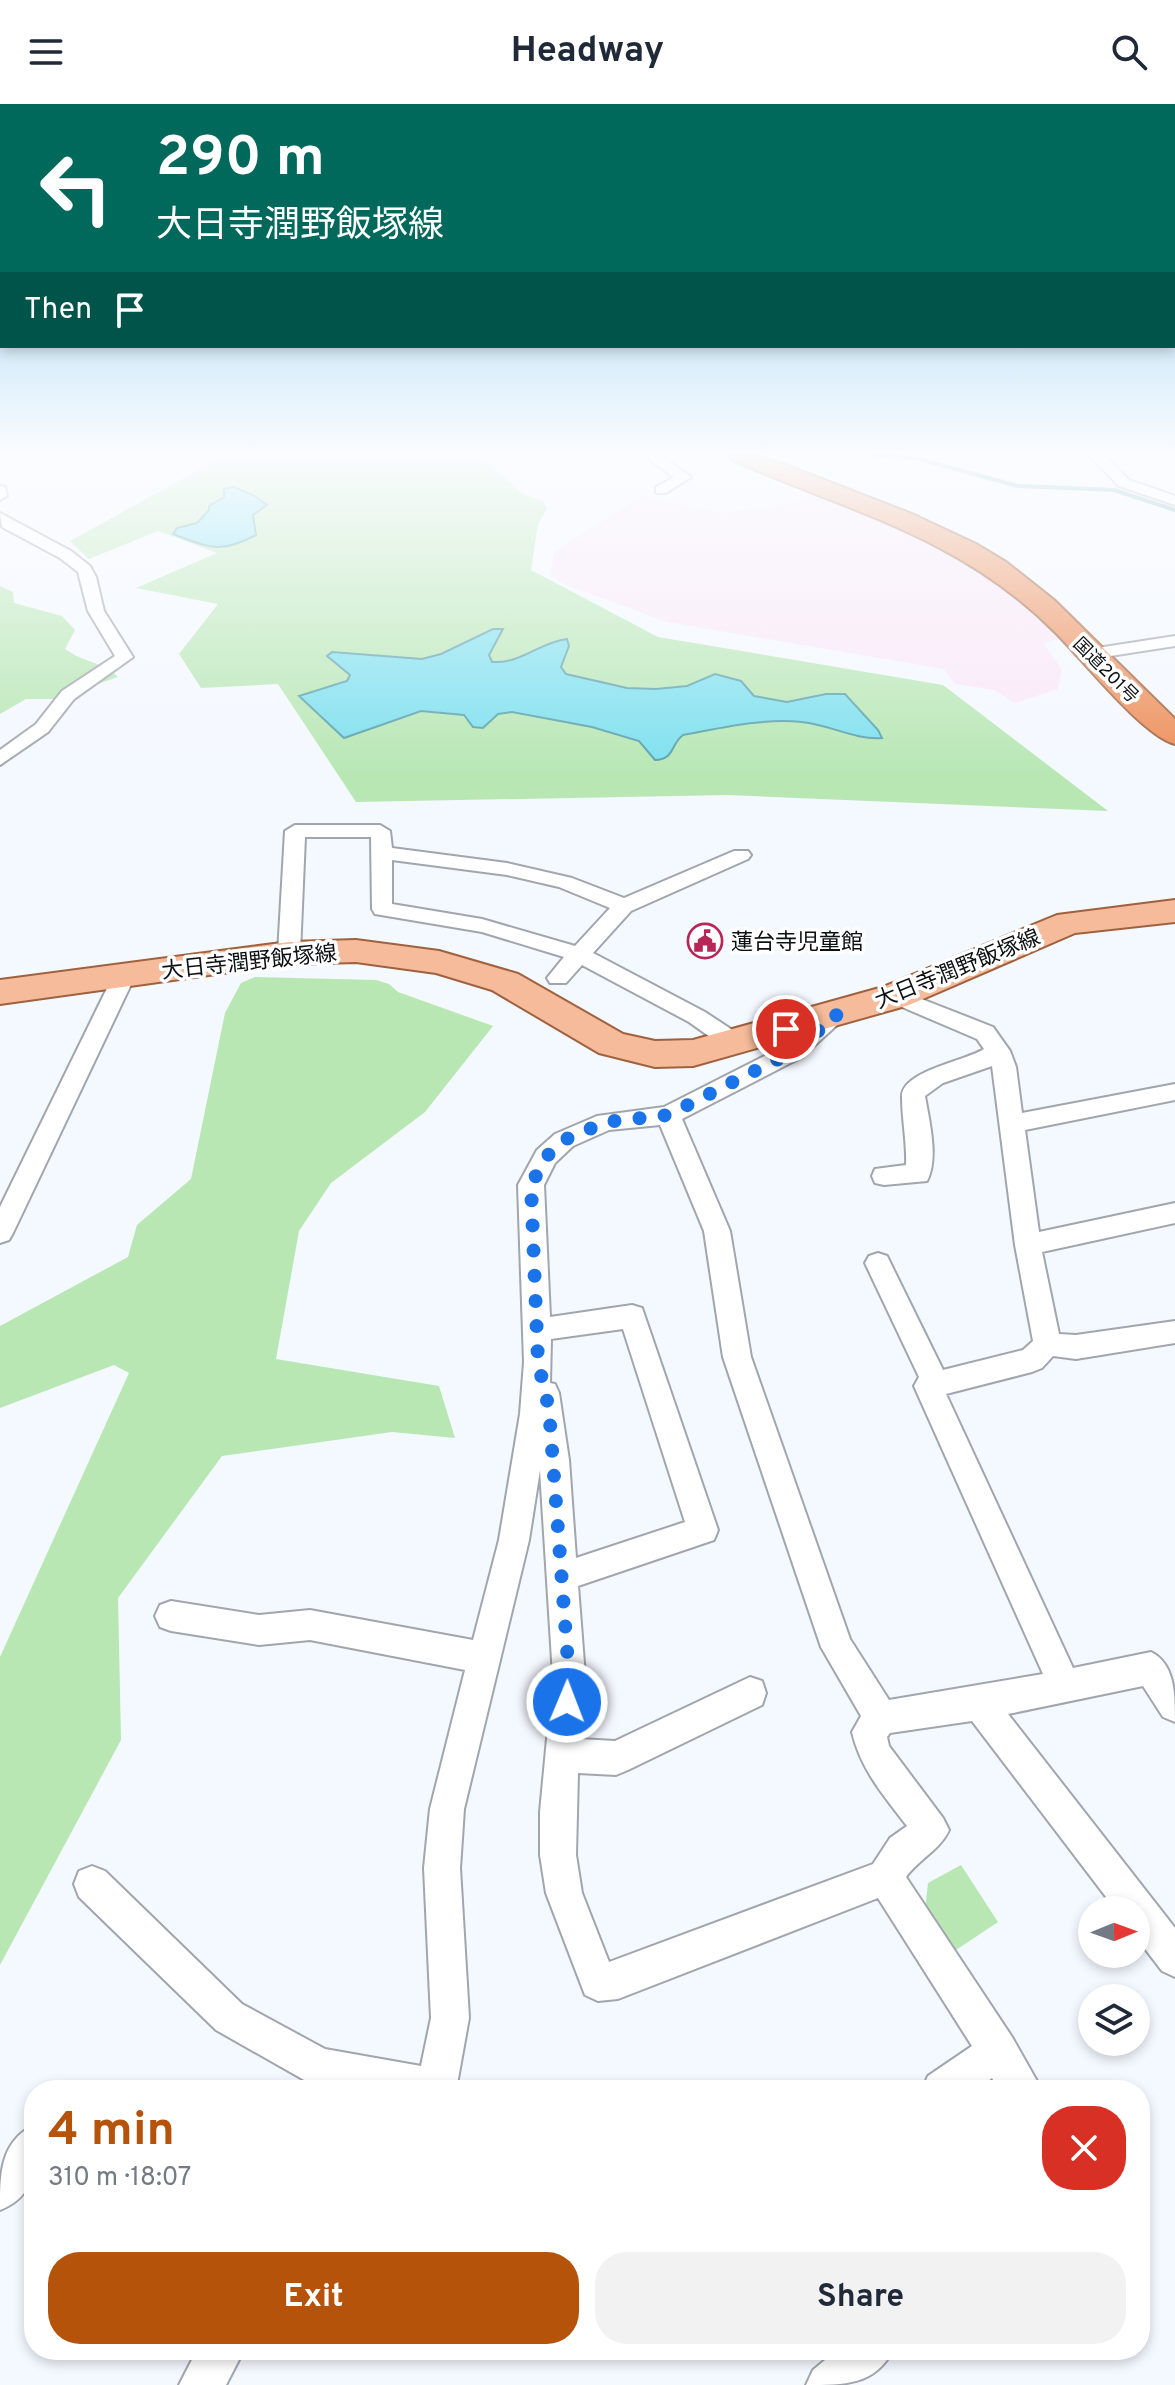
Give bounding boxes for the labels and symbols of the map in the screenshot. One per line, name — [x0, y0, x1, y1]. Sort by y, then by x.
street label: 国道201号 — [1067, 633, 1143, 709]
public building icon: 蓮台寺児童館 — [686, 922, 724, 960]
street label: 大日寺潤野飯塚線 — [871, 925, 1045, 1016]
place label: 蓮台寺児童館 — [731, 930, 863, 957]
street label: 大日寺潤野飯塚線 — [160, 941, 338, 986]
pin — [752, 995, 820, 1063]
position arrow — [525, 1660, 609, 1744]
north arrow — [1078, 1896, 1150, 1968]

